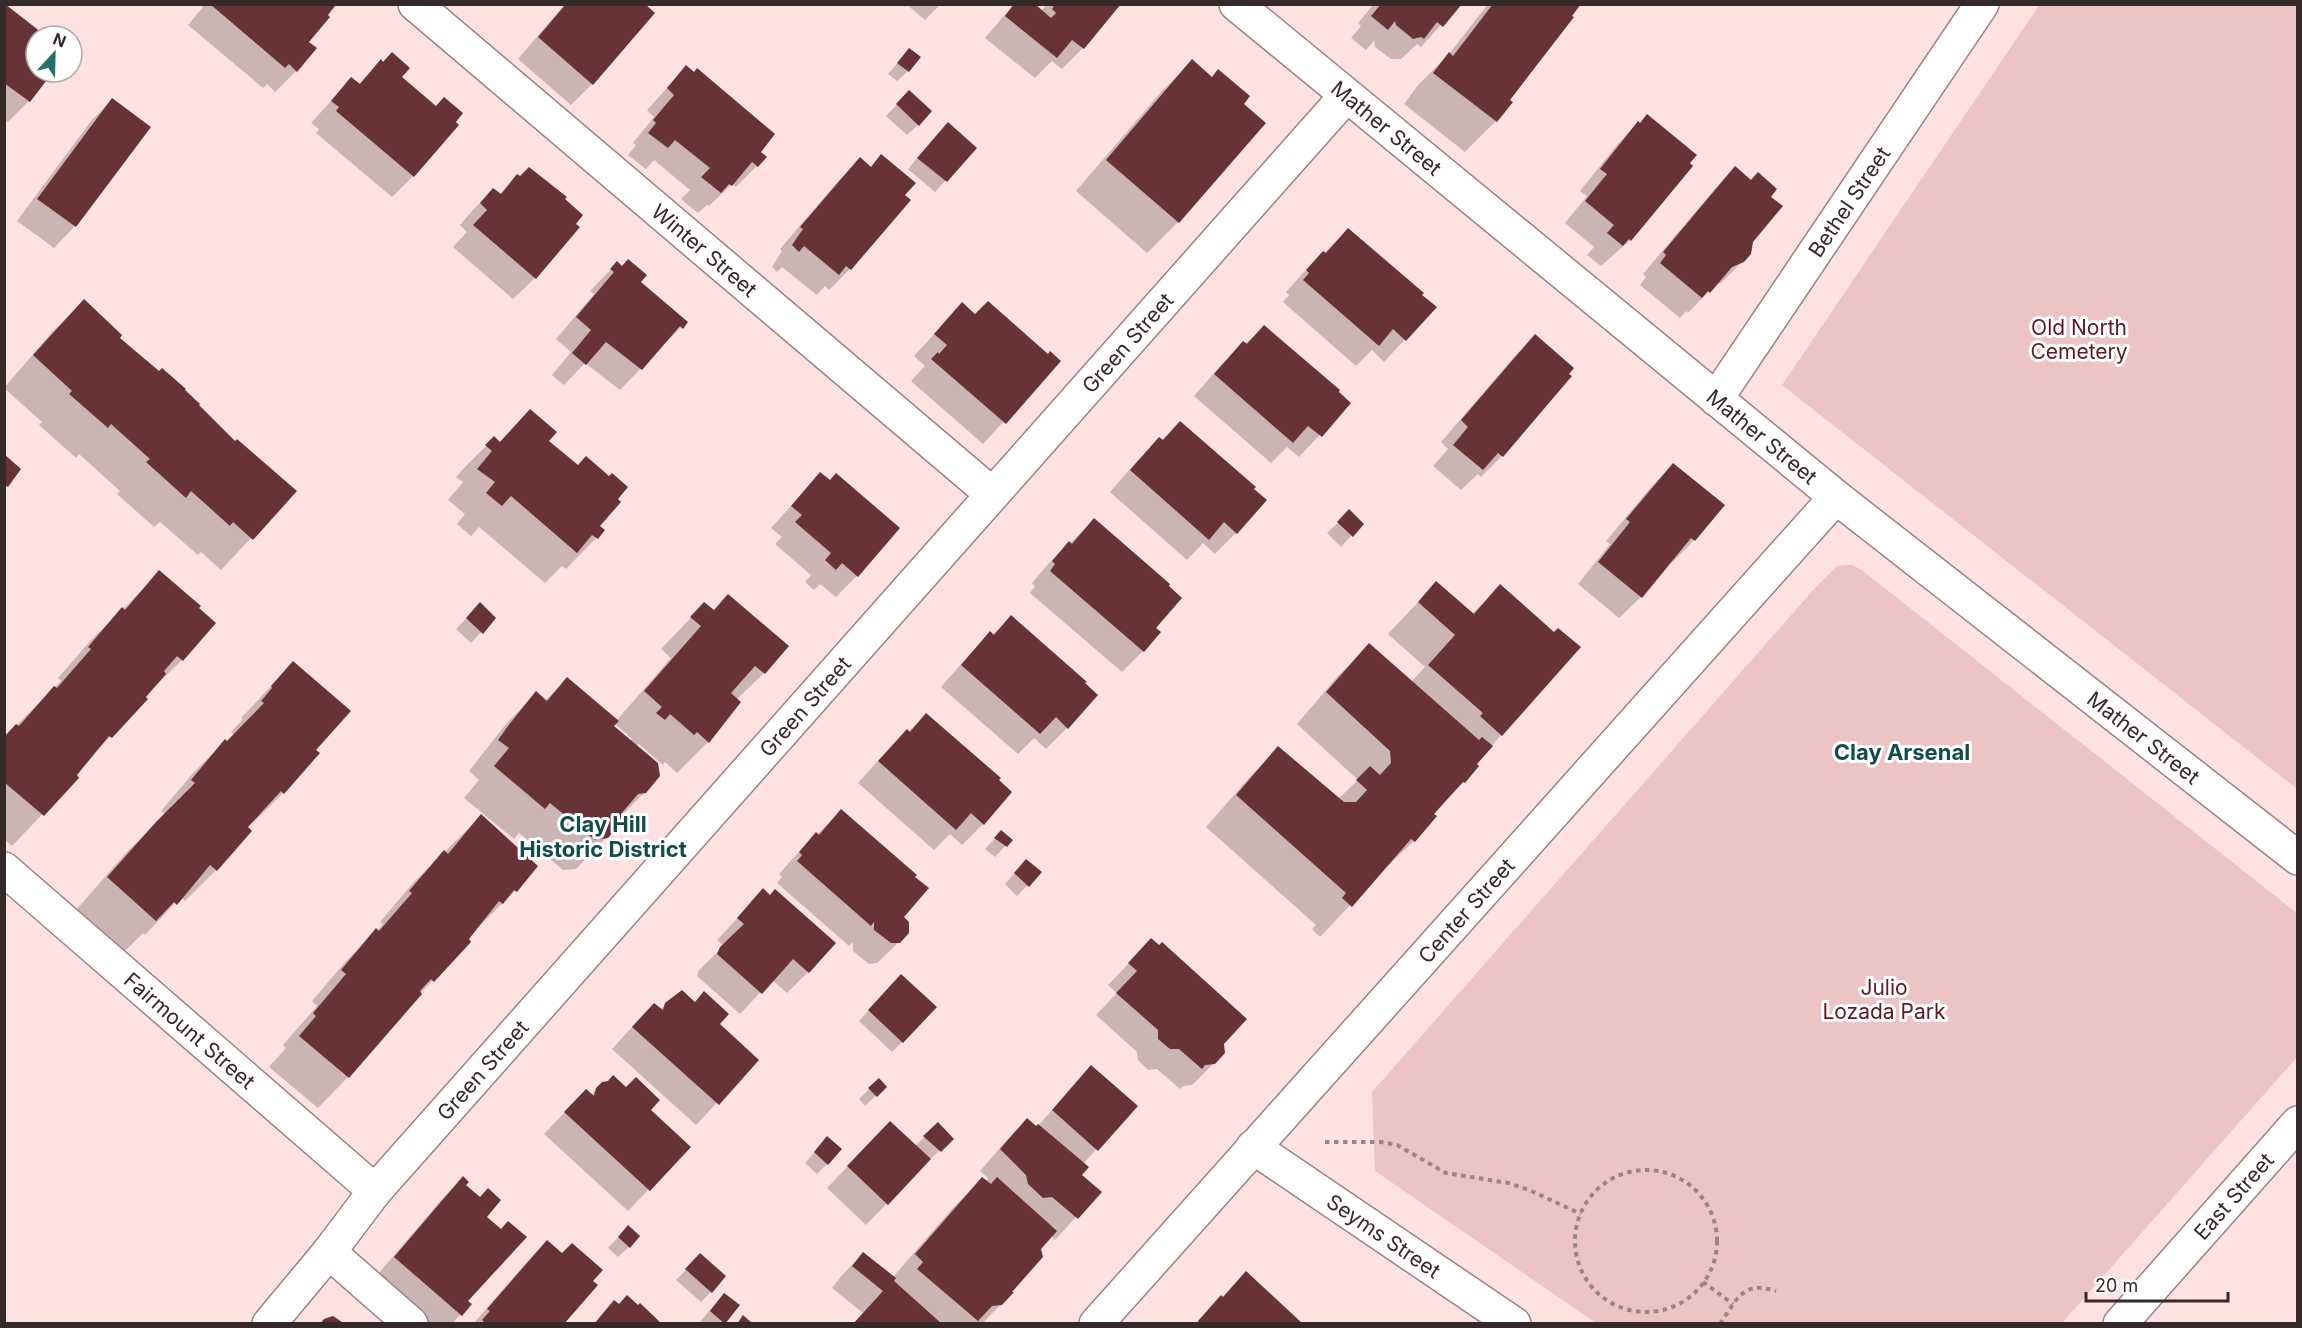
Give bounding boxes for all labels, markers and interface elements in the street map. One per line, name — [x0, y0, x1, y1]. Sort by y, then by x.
north arrow — [24, 24, 84, 84]
text: N — [50, 29, 69, 52]
street label: Mather Street — [1326, 75, 1447, 181]
street label: Bethel Street — [1803, 141, 1895, 262]
street label: Winter Street — [647, 198, 762, 302]
street label: Green Street — [1076, 287, 1178, 398]
park label: Old North Cemetery — [2030, 315, 2128, 364]
street label: Mather Street — [1702, 384, 1823, 489]
street label: Green Street — [754, 651, 856, 761]
street label: Mather Street — [2083, 686, 2205, 789]
district label: Clay Arsenal — [1834, 739, 1970, 765]
district label: Clay Hill Historic District — [519, 811, 687, 862]
street label: Center Street — [1413, 853, 1520, 968]
street label: Fairmount Street — [119, 967, 260, 1094]
park label: Julio Lozada Park — [1822, 975, 1946, 1024]
street label: Green Street — [431, 1015, 533, 1125]
street label: East Street — [2188, 1147, 2278, 1245]
street label: Seyms Street — [1322, 1188, 1445, 1283]
scale bar — [2086, 1265, 2228, 1303]
text: 20 m — [2095, 1275, 2138, 1296]

